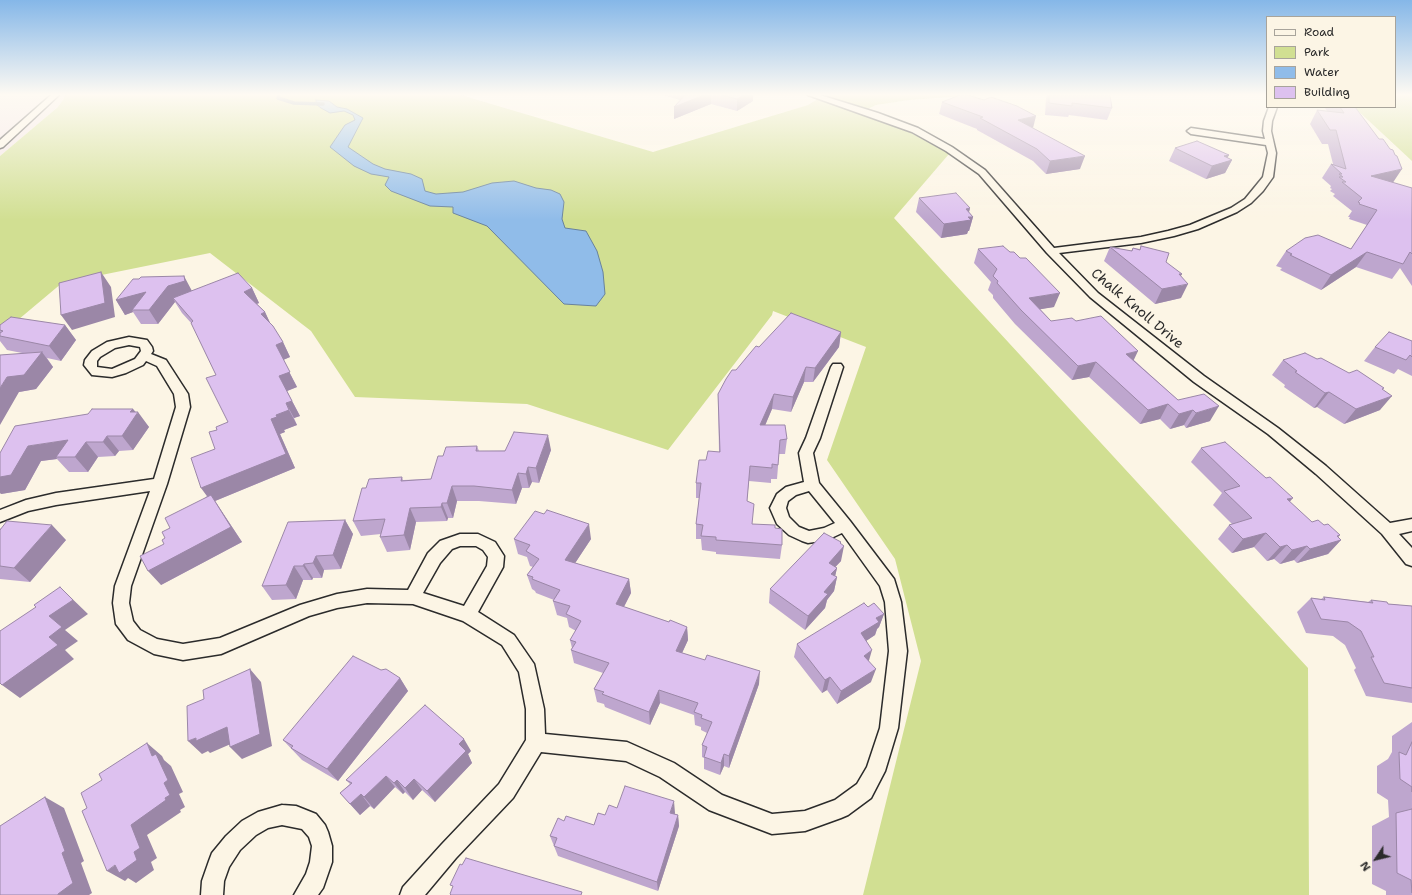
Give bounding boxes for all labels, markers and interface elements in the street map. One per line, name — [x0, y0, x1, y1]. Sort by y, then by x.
legend — [1266, 16, 1396, 108]
text: Road — [1304, 24, 1334, 40]
text: Park — [1304, 44, 1330, 60]
text: Water — [1304, 64, 1339, 80]
text: Building — [1304, 84, 1350, 100]
street label: Chalk Knoll Drive — [1087, 265, 1187, 353]
north arrow — [1356, 839, 1396, 879]
text: N — [1357, 858, 1374, 874]

